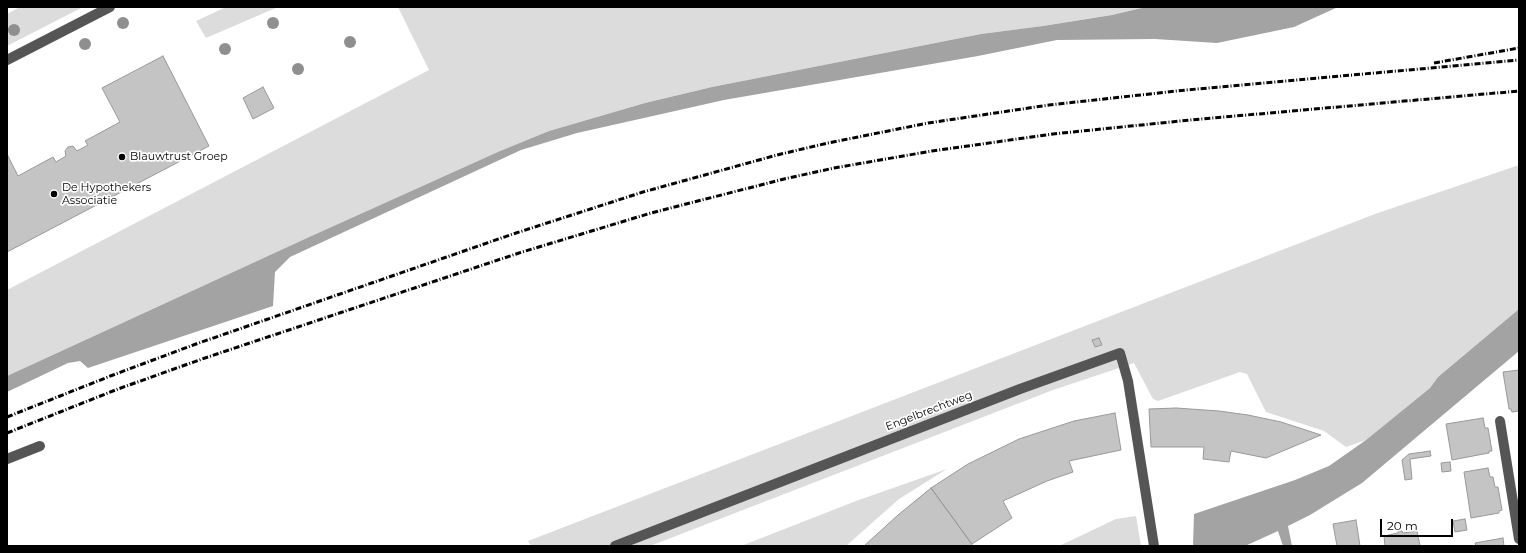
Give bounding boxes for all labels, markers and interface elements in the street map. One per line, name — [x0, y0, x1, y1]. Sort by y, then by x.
place label: Blauwtrust Groep — [130, 150, 228, 164]
marker: Blauwtrust Groep — [117, 152, 127, 162]
place label: De Hypothekers Associatie — [62, 181, 151, 207]
marker: De Hypothekers Associatie — [49, 189, 59, 199]
street label: Engelbrechtweg — [884, 388, 974, 434]
scale bar — [1382, 511, 1455, 537]
text: 20 m — [1387, 518, 1418, 533]

